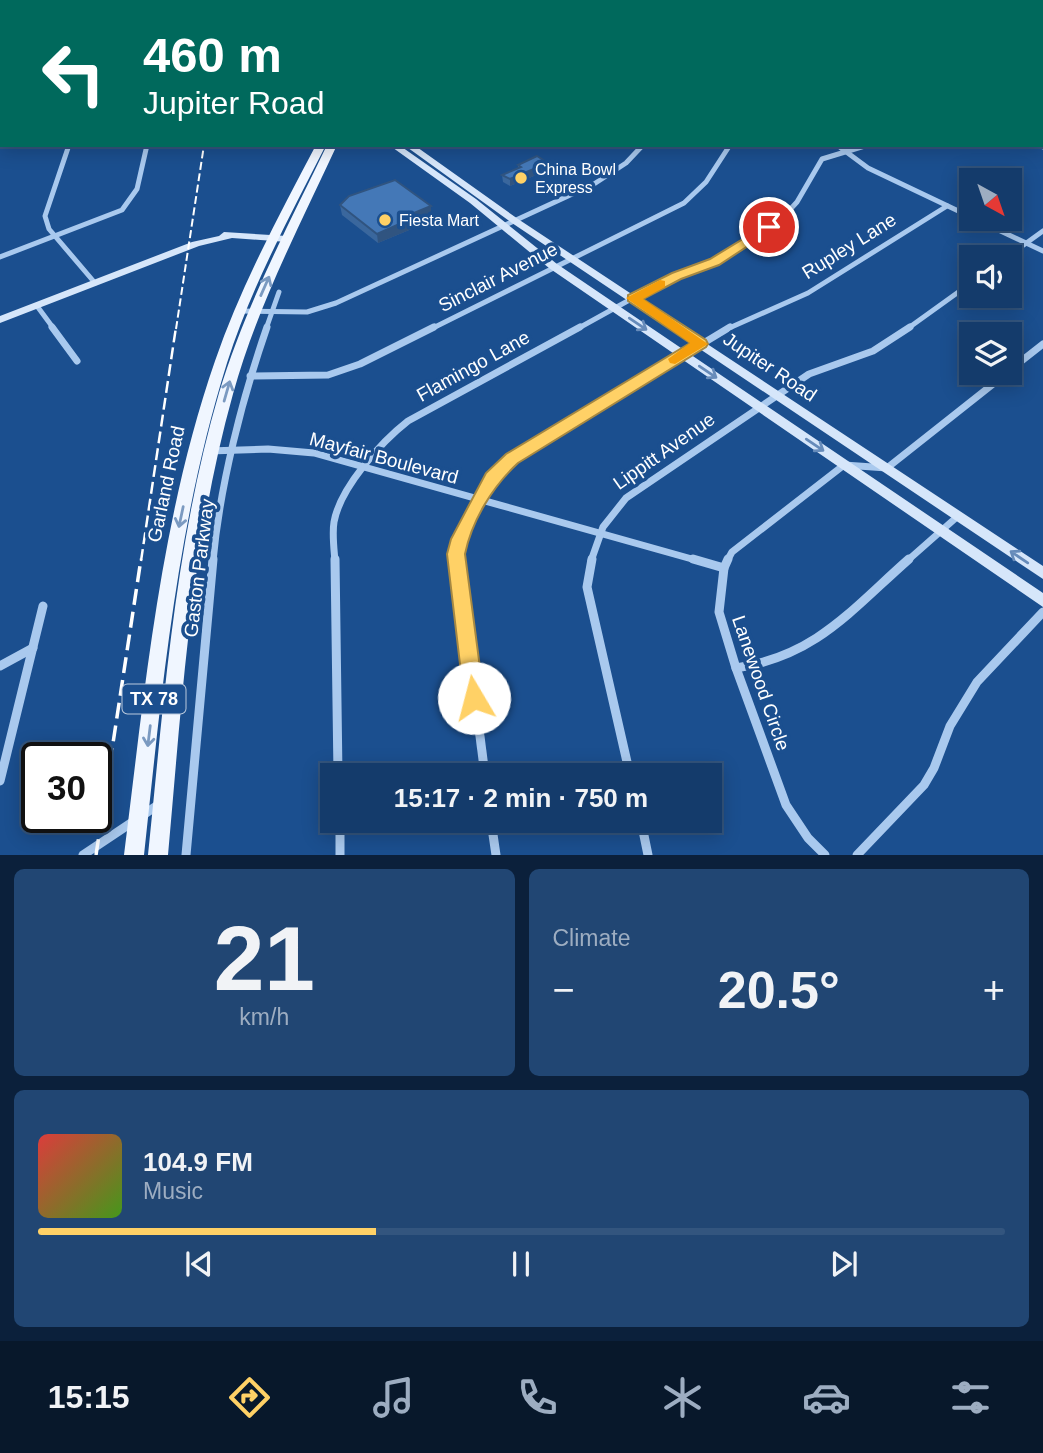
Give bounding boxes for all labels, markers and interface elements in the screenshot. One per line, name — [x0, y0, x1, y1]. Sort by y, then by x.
icon: left — [28, 28, 119, 119]
text: 460 m — [143, 28, 282, 82]
text: Jupiter Road — [143, 85, 324, 121]
place label: China Bowl Express — [535, 161, 616, 196]
north arrow — [959, 168, 1022, 231]
map controls — [959, 168, 1022, 385]
marker: China Bowl Express — [513, 170, 529, 186]
pin — [739, 197, 799, 257]
icon: arrive — [750, 208, 788, 246]
street label: Rupley Lane — [798, 209, 900, 283]
marker: Fiesta Mart — [377, 212, 393, 228]
place label: Fiesta Mart — [399, 212, 480, 229]
street label: Sinclair Avenue — [435, 238, 561, 316]
button: sound — [959, 245, 1022, 308]
one-way arrow — [259, 276, 272, 298]
one-way arrow — [628, 317, 647, 332]
button: layers — [959, 322, 1022, 385]
street label: Flamingo Lane — [413, 326, 533, 406]
street label: Jupiter Road — [719, 328, 821, 406]
one-way arrow — [698, 365, 717, 379]
one-way arrow — [221, 380, 234, 402]
street label: Lippitt Avenue — [609, 408, 719, 494]
street label: Garland Road — [143, 424, 189, 544]
street label: Mayfair Boulevard — [307, 428, 461, 488]
one-way arrow — [805, 438, 825, 452]
street label: Gaston Parkway — [180, 497, 218, 638]
one-way arrow — [174, 505, 187, 528]
one-way arrow — [1010, 550, 1029, 564]
street label: Lanewood Circle — [728, 613, 794, 753]
position arrow — [437, 661, 511, 735]
road number: TX 78 — [122, 684, 186, 714]
one-way arrow — [143, 724, 156, 746]
speed limit sign: 30 — [21, 742, 112, 833]
text: 15:17 · 2 min · 750 m — [394, 783, 648, 813]
text: 21 — [214, 908, 315, 1009]
text: Climate — [553, 925, 630, 951]
text: 20.5° — [718, 961, 840, 1019]
text: − — [553, 969, 575, 1011]
text: + — [983, 969, 1005, 1011]
text: km/h — [239, 1004, 289, 1030]
text: 104.9 FM — [143, 1147, 253, 1177]
text: Music — [143, 1178, 203, 1204]
icon: previous — [180, 1245, 218, 1283]
icon: pause — [502, 1245, 540, 1283]
icon: next — [825, 1245, 863, 1283]
icon: directions — [225, 1373, 274, 1422]
icon: music — [369, 1373, 418, 1422]
icon: phone — [513, 1373, 562, 1422]
icon: climate — [658, 1373, 707, 1422]
icon: car — [802, 1373, 851, 1422]
icon: filters — [946, 1373, 995, 1422]
text: 15:15 — [48, 1379, 129, 1415]

